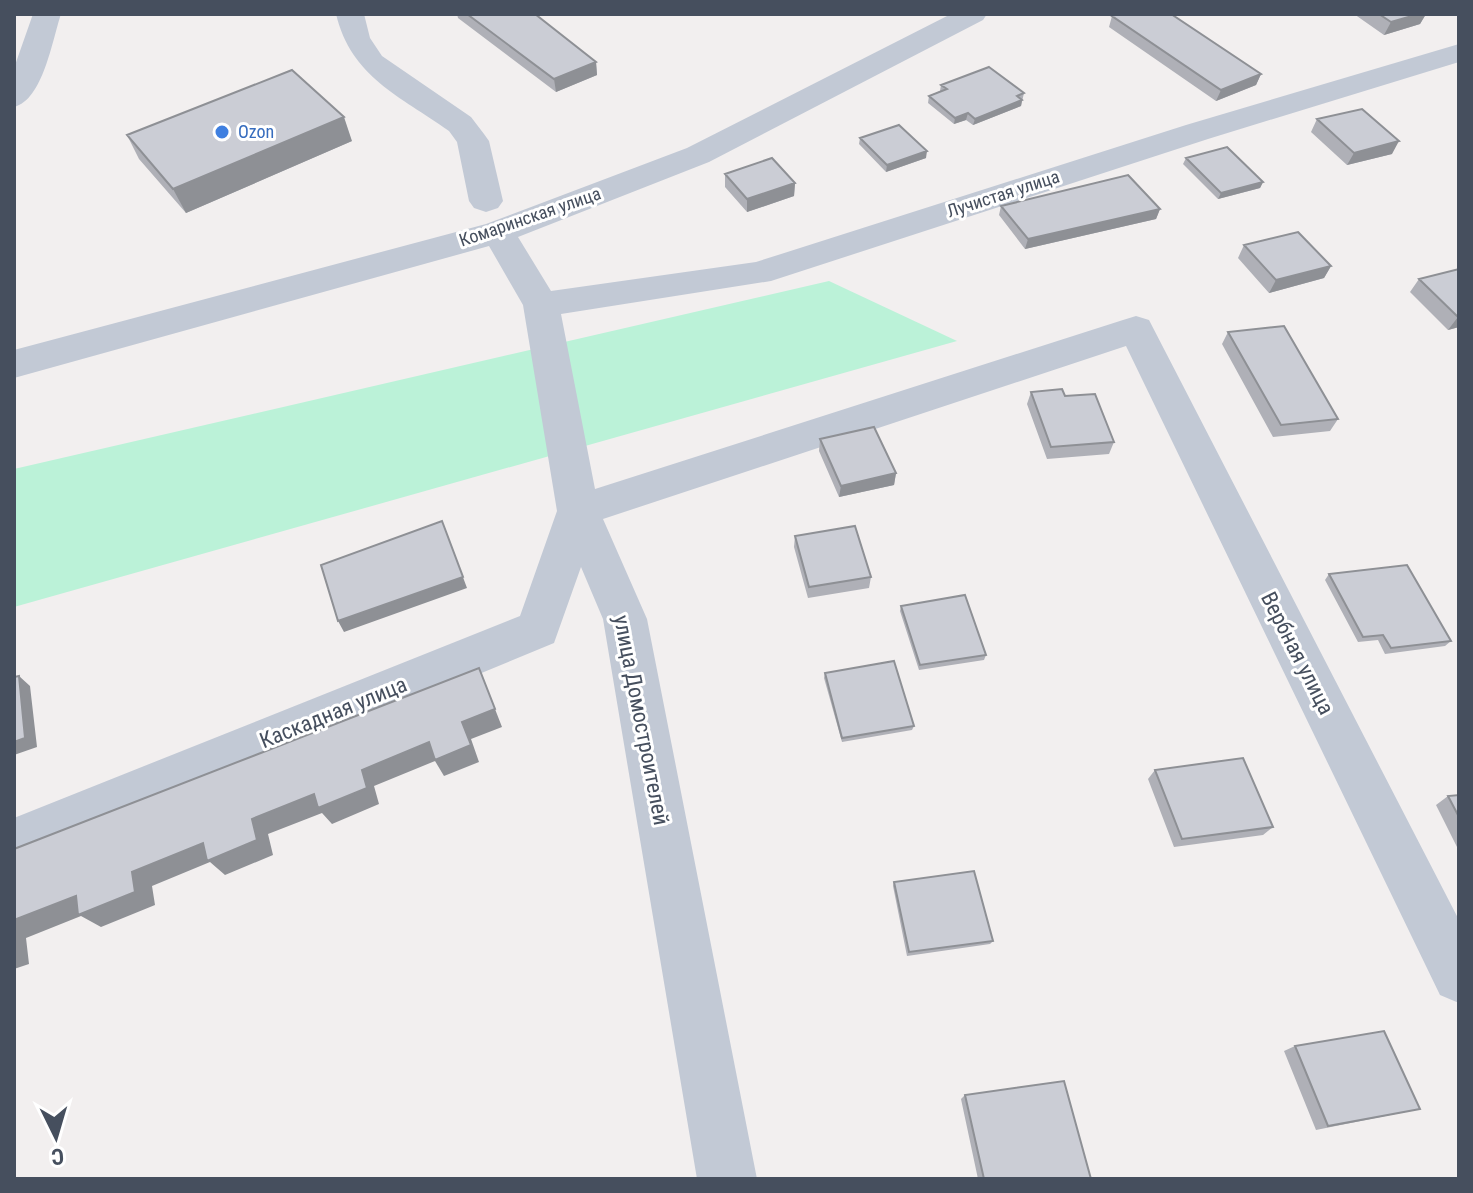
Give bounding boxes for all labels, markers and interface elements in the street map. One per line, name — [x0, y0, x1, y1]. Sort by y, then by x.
place label: Ozon — [238, 121, 274, 142]
marker: Ozon — [213, 123, 231, 141]
street label: Лучистая улица — [944, 165, 1062, 222]
street label: Комаринская улица — [456, 182, 603, 251]
street label: Вербная улица — [1256, 588, 1339, 719]
street label: улица Домостроителей — [609, 613, 674, 827]
street label: Каскадная улица — [256, 672, 410, 753]
north arrow — [16, 1097, 96, 1177]
text: С — [50, 1143, 65, 1169]

